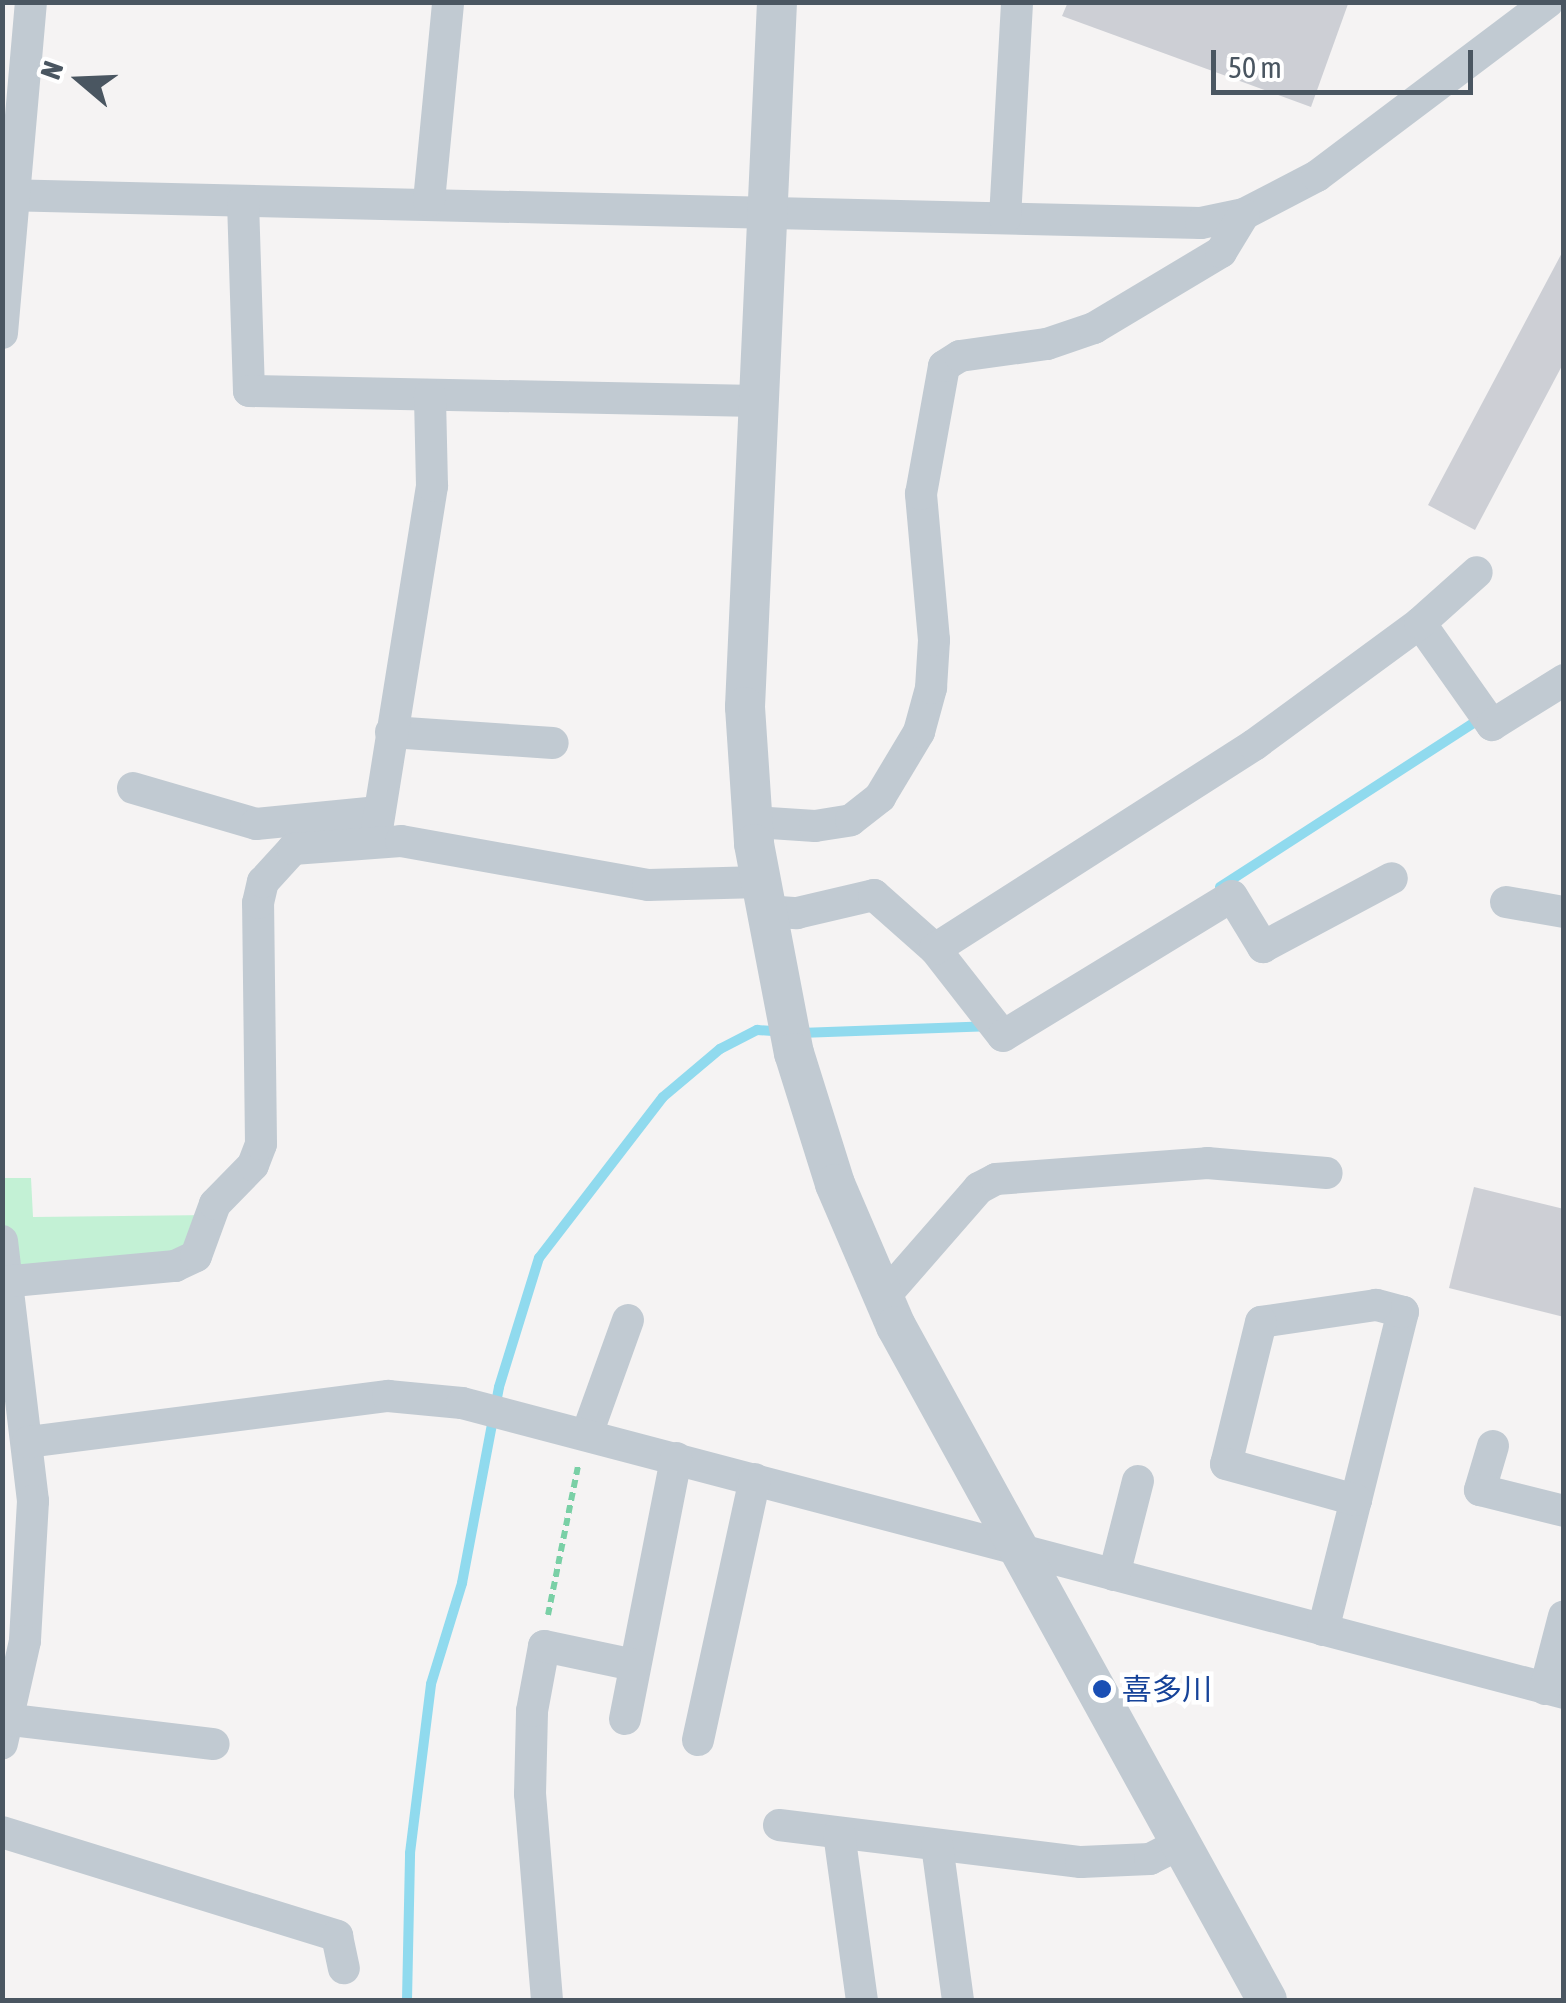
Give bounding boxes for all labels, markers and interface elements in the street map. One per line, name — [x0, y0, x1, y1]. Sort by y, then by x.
north arrow — [30, 30, 130, 130]
scale bar — [1216, 30, 1478, 92]
text: 50 m — [1228, 50, 1282, 84]
text: N — [34, 57, 69, 83]
place label: 喜多川 — [1122, 1671, 1212, 1707]
marker: 喜多川 — [1091, 1678, 1113, 1700]

